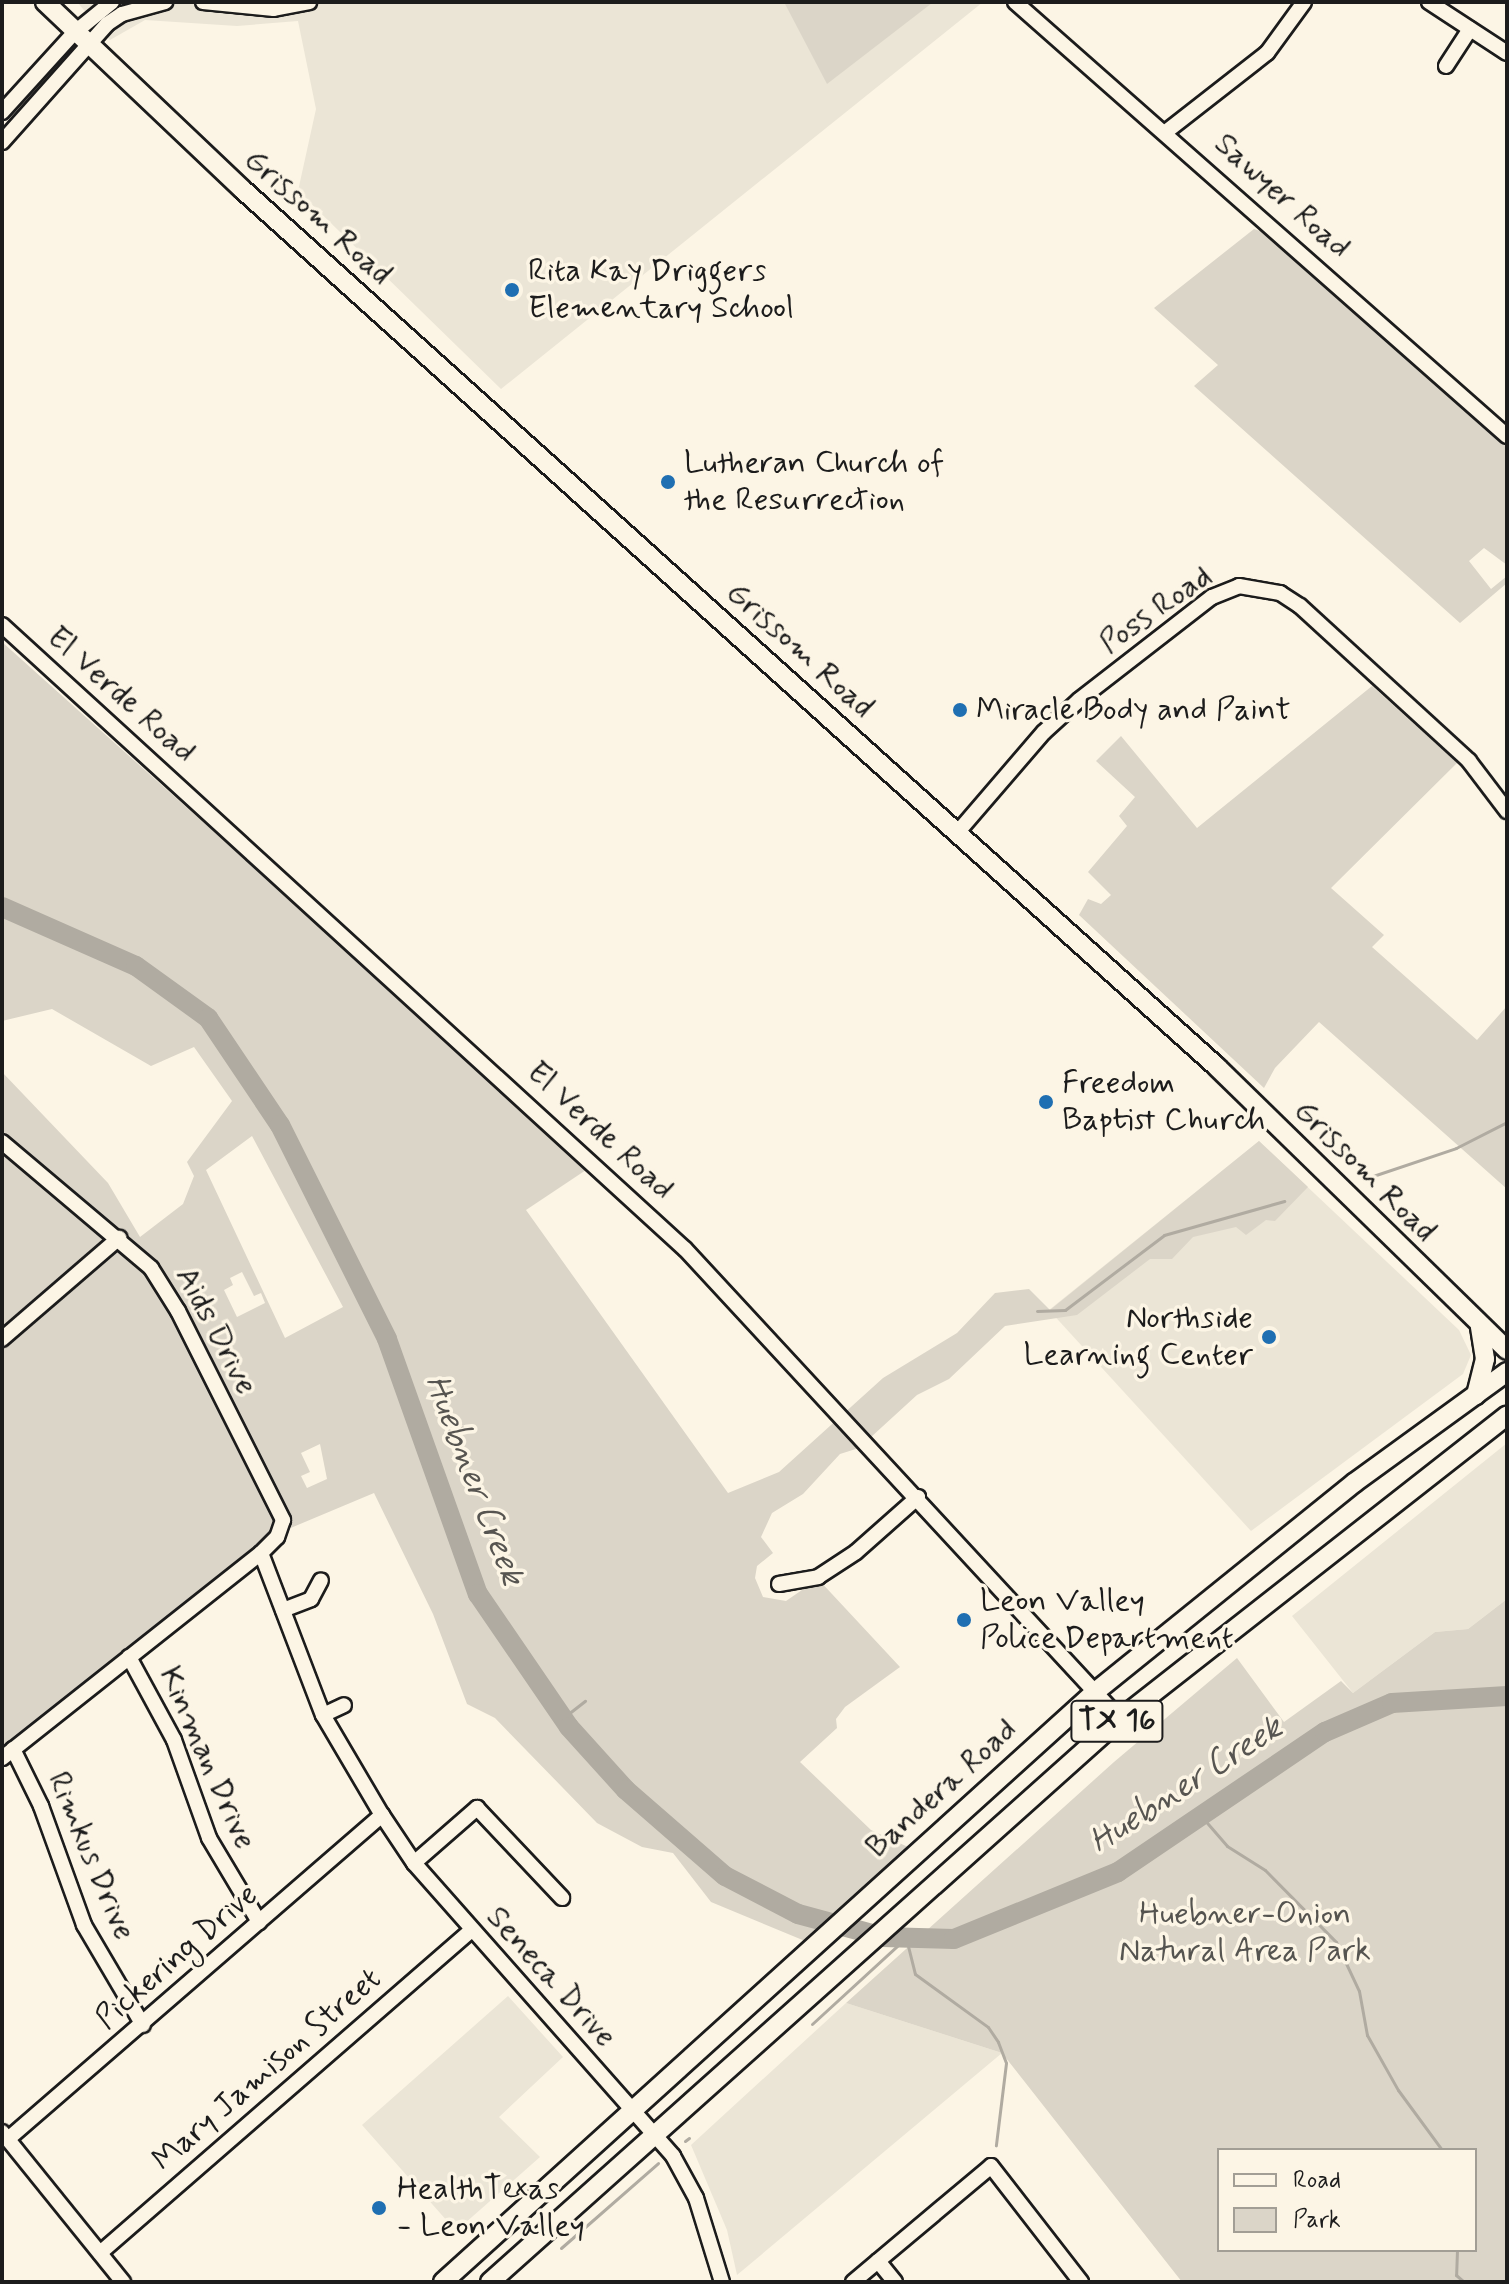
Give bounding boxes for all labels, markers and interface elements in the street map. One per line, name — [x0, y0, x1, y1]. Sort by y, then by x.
street label: Sawyer Road — [1206, 125, 1358, 267]
street label: Grissom Road — [237, 141, 399, 293]
place label: Rita Kay Driggers Elementary School — [528, 253, 794, 328]
marker: Rita Kay Driggers Elementary School — [503, 281, 521, 299]
place label: Lutheran Church of the Resurrection — [684, 445, 952, 520]
marker: Lutheran Church of the Resurrection — [659, 473, 677, 491]
street label: Poss Road — [1092, 557, 1220, 663]
street label: Grissom Road — [719, 574, 881, 726]
street label: El Verde Road — [39, 618, 203, 772]
place label: Miracle Body and Paint — [976, 691, 1289, 729]
marker: Miracle Body and Paint — [951, 701, 969, 719]
street label: El Verde Road — [519, 1053, 681, 1209]
place label: Freedom Baptist Church — [1062, 1065, 1265, 1140]
street label: Grissom Road — [1286, 1092, 1444, 1250]
marker: Freedom Baptist Church — [1037, 1093, 1055, 1111]
street label: Aids Drive — [167, 1262, 265, 1400]
place label: Northside Learning Center — [1018, 1300, 1253, 1375]
marker: Northside Learning Center — [1260, 1328, 1278, 1346]
water label: Huebner Creek — [415, 1368, 533, 1592]
place label: Leon Valley Police Department — [980, 1583, 1251, 1658]
marker: Leon Valley Police Department — [955, 1611, 973, 1629]
street label: Kinman Drive — [150, 1662, 264, 1854]
road number: TX 16 — [1069, 1695, 1165, 1747]
water label: Huebner Creek — [1081, 1707, 1291, 1863]
street label: Bandera Road — [858, 1711, 1026, 1867]
street label: Rimkus Drive — [39, 1767, 143, 1945]
street label: Pickering Drive — [88, 1876, 266, 2038]
park label: Huebner-Onion Natural Area Park — [1117, 1896, 1373, 1971]
street label: Seneca Drive — [478, 1898, 624, 2056]
street label: Mary Jamison Street — [143, 1959, 391, 2181]
legend — [1217, 2148, 1477, 2252]
text: Road — [1293, 2165, 1341, 2196]
place label: HealthTexas - Leon Valley — [397, 2171, 576, 2246]
marker: HealthTexas - Leon Valley — [368, 2197, 390, 2219]
text: Park — [1293, 2205, 1341, 2236]

